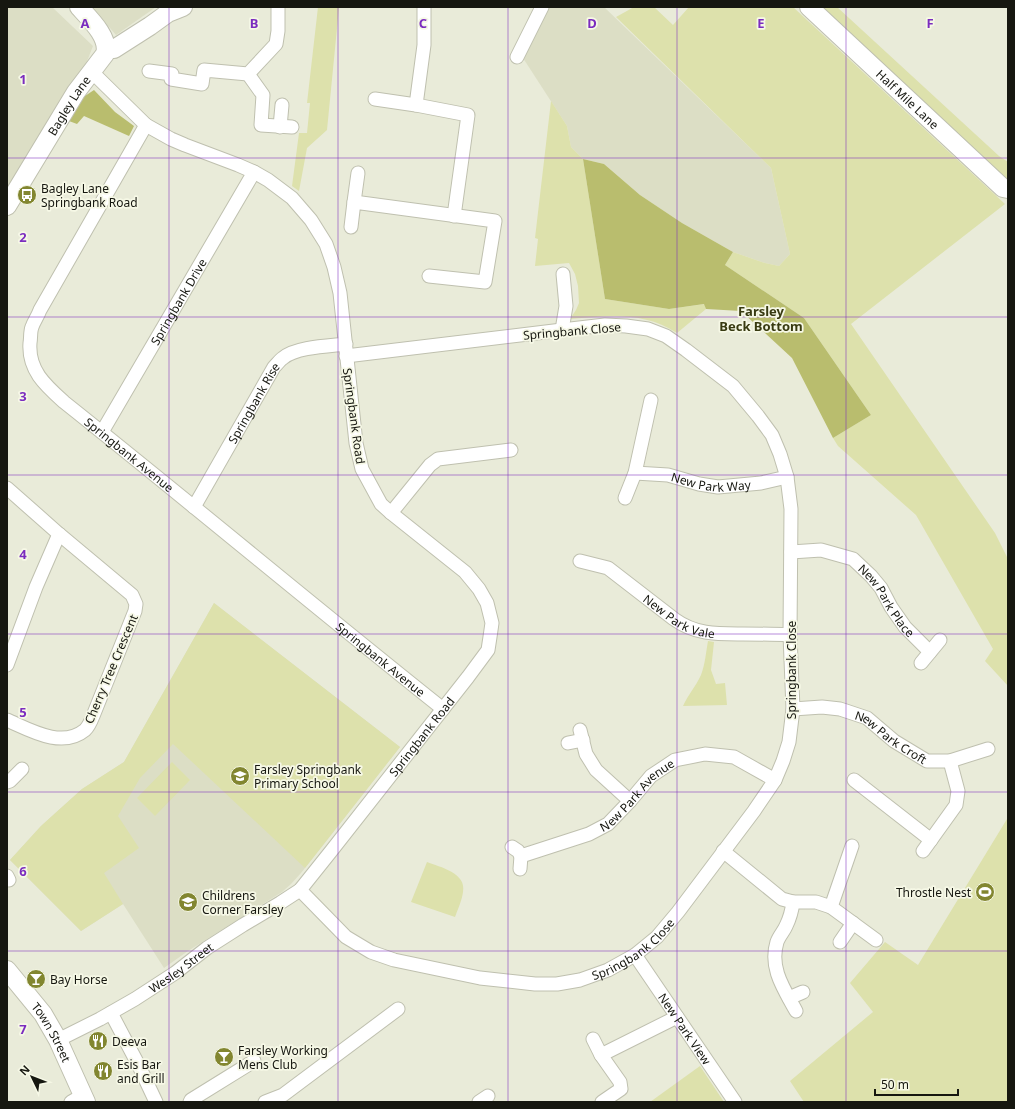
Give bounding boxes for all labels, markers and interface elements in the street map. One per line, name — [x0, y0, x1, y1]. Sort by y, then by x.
text: A — [81, 14, 90, 32]
text: B — [250, 14, 258, 32]
text: C — [419, 14, 427, 32]
text: D — [587, 14, 597, 32]
text: E — [757, 14, 765, 32]
text: F — [926, 14, 934, 32]
street label: Half Mile Lane — [873, 66, 943, 133]
text: 1 — [19, 70, 27, 88]
street label: Bagley Lane — [43, 72, 94, 139]
place label: Bagley Lane Springbank Road — [41, 180, 138, 211]
bus stop icon: Bagley Lane Springbank Road — [16, 184, 38, 206]
text: 2 — [19, 228, 27, 246]
street label: Springbank Drive — [146, 255, 210, 348]
district label: Farsley Beck Bottom — [719, 302, 803, 335]
street label: Springbank Close — [522, 318, 622, 344]
street label: Springbank Rise — [224, 358, 283, 447]
street label: Springbank Road — [339, 367, 369, 465]
text: 3 — [19, 387, 27, 405]
street label: Springbank Avenue — [81, 413, 178, 496]
street label: New Park Way — [669, 468, 752, 496]
text: 4 — [19, 545, 27, 563]
street label: New Park Place — [855, 560, 919, 641]
street label: New Park Vale — [640, 590, 716, 642]
street label: Cherry Tree Crescent — [80, 611, 142, 726]
street label: Springbank Avenue — [332, 618, 429, 700]
street label: Springbank Close — [783, 621, 800, 719]
street label: Springbank Road — [385, 693, 458, 780]
text: 5 — [19, 703, 27, 721]
street label: New Park Croft — [853, 706, 931, 768]
street label: New Park Avenue — [597, 754, 678, 835]
place label: Farsley Springbank Primary School — [254, 761, 362, 792]
school or university icon: Farsley Springbank Primary School — [229, 765, 251, 787]
text: 6 — [19, 862, 27, 880]
sports icon: Throstle Nest — [974, 881, 996, 903]
place label: Throstle Nest — [896, 884, 972, 901]
place label: Childrens Corner Farsley — [202, 887, 284, 918]
school or university icon: Childrens Corner Farsley — [177, 891, 199, 913]
street label: Springbank Close — [589, 914, 678, 984]
street label: Wesley Street — [145, 938, 217, 996]
bar icon: Bay Horse — [25, 968, 47, 990]
place label: Bay Horse — [50, 971, 108, 988]
street label: New Park View — [655, 989, 716, 1068]
street label: Town Street — [28, 999, 76, 1065]
text: 7 — [19, 1020, 27, 1038]
restaurant icon: Deeva — [87, 1030, 109, 1052]
place label: Deeva — [112, 1033, 147, 1050]
place label: Farsley Working Mens Club — [238, 1042, 328, 1073]
bar icon: Farsley Working Mens Club — [213, 1046, 235, 1068]
place label: Esis Bar and Grill — [117, 1056, 165, 1087]
north arrow — [12, 1057, 52, 1097]
restaurant icon: Esis Bar and Grill — [92, 1060, 114, 1082]
text: N — [16, 1061, 33, 1078]
scale bar — [875, 1071, 958, 1097]
text: 50 m — [881, 1076, 909, 1093]

